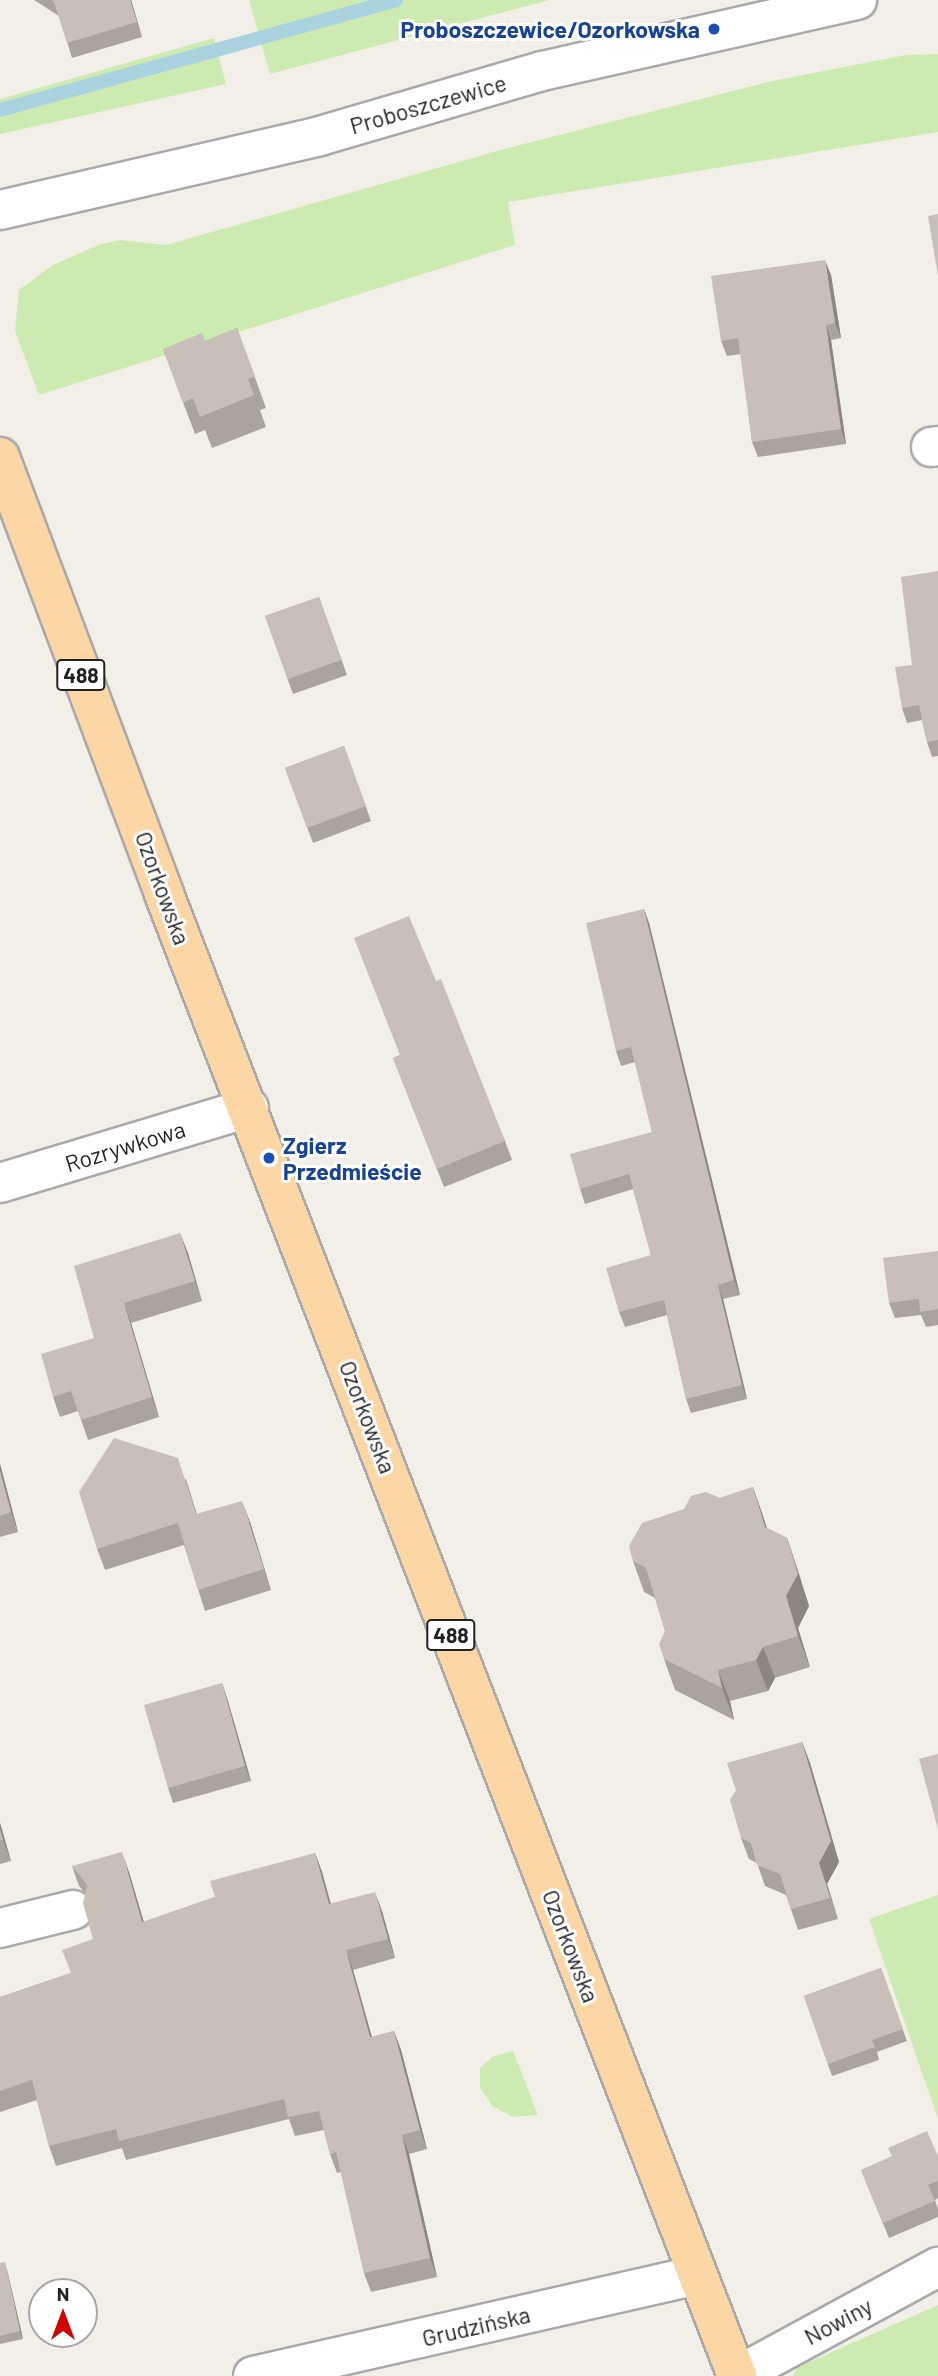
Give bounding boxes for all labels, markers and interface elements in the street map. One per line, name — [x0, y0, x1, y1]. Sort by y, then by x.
place label: Proboszczewice/Ozorkowska — [401, 15, 700, 43]
marker: Proboszczewice/Ozorkowska — [706, 21, 722, 37]
street label: Proboszczewice — [347, 68, 509, 140]
road number: 488 — [55, 658, 107, 692]
street label: Ozorkowska — [130, 828, 196, 948]
street label: Rozrywkowa — [62, 1115, 188, 1177]
place label: Zgierz Przedmieście — [283, 1131, 422, 1185]
marker: Zgierz Przedmieście — [261, 1150, 277, 1166]
street label: Ozorkowska — [334, 1357, 402, 1477]
road number: 488 — [425, 1618, 477, 1652]
street label: Ozorkowska — [537, 1886, 605, 2006]
north arrow — [28, 2278, 98, 2348]
text: N — [57, 2282, 69, 2305]
street label: Nowiny — [799, 2292, 877, 2350]
street label: Grudzińska — [419, 2300, 533, 2352]

